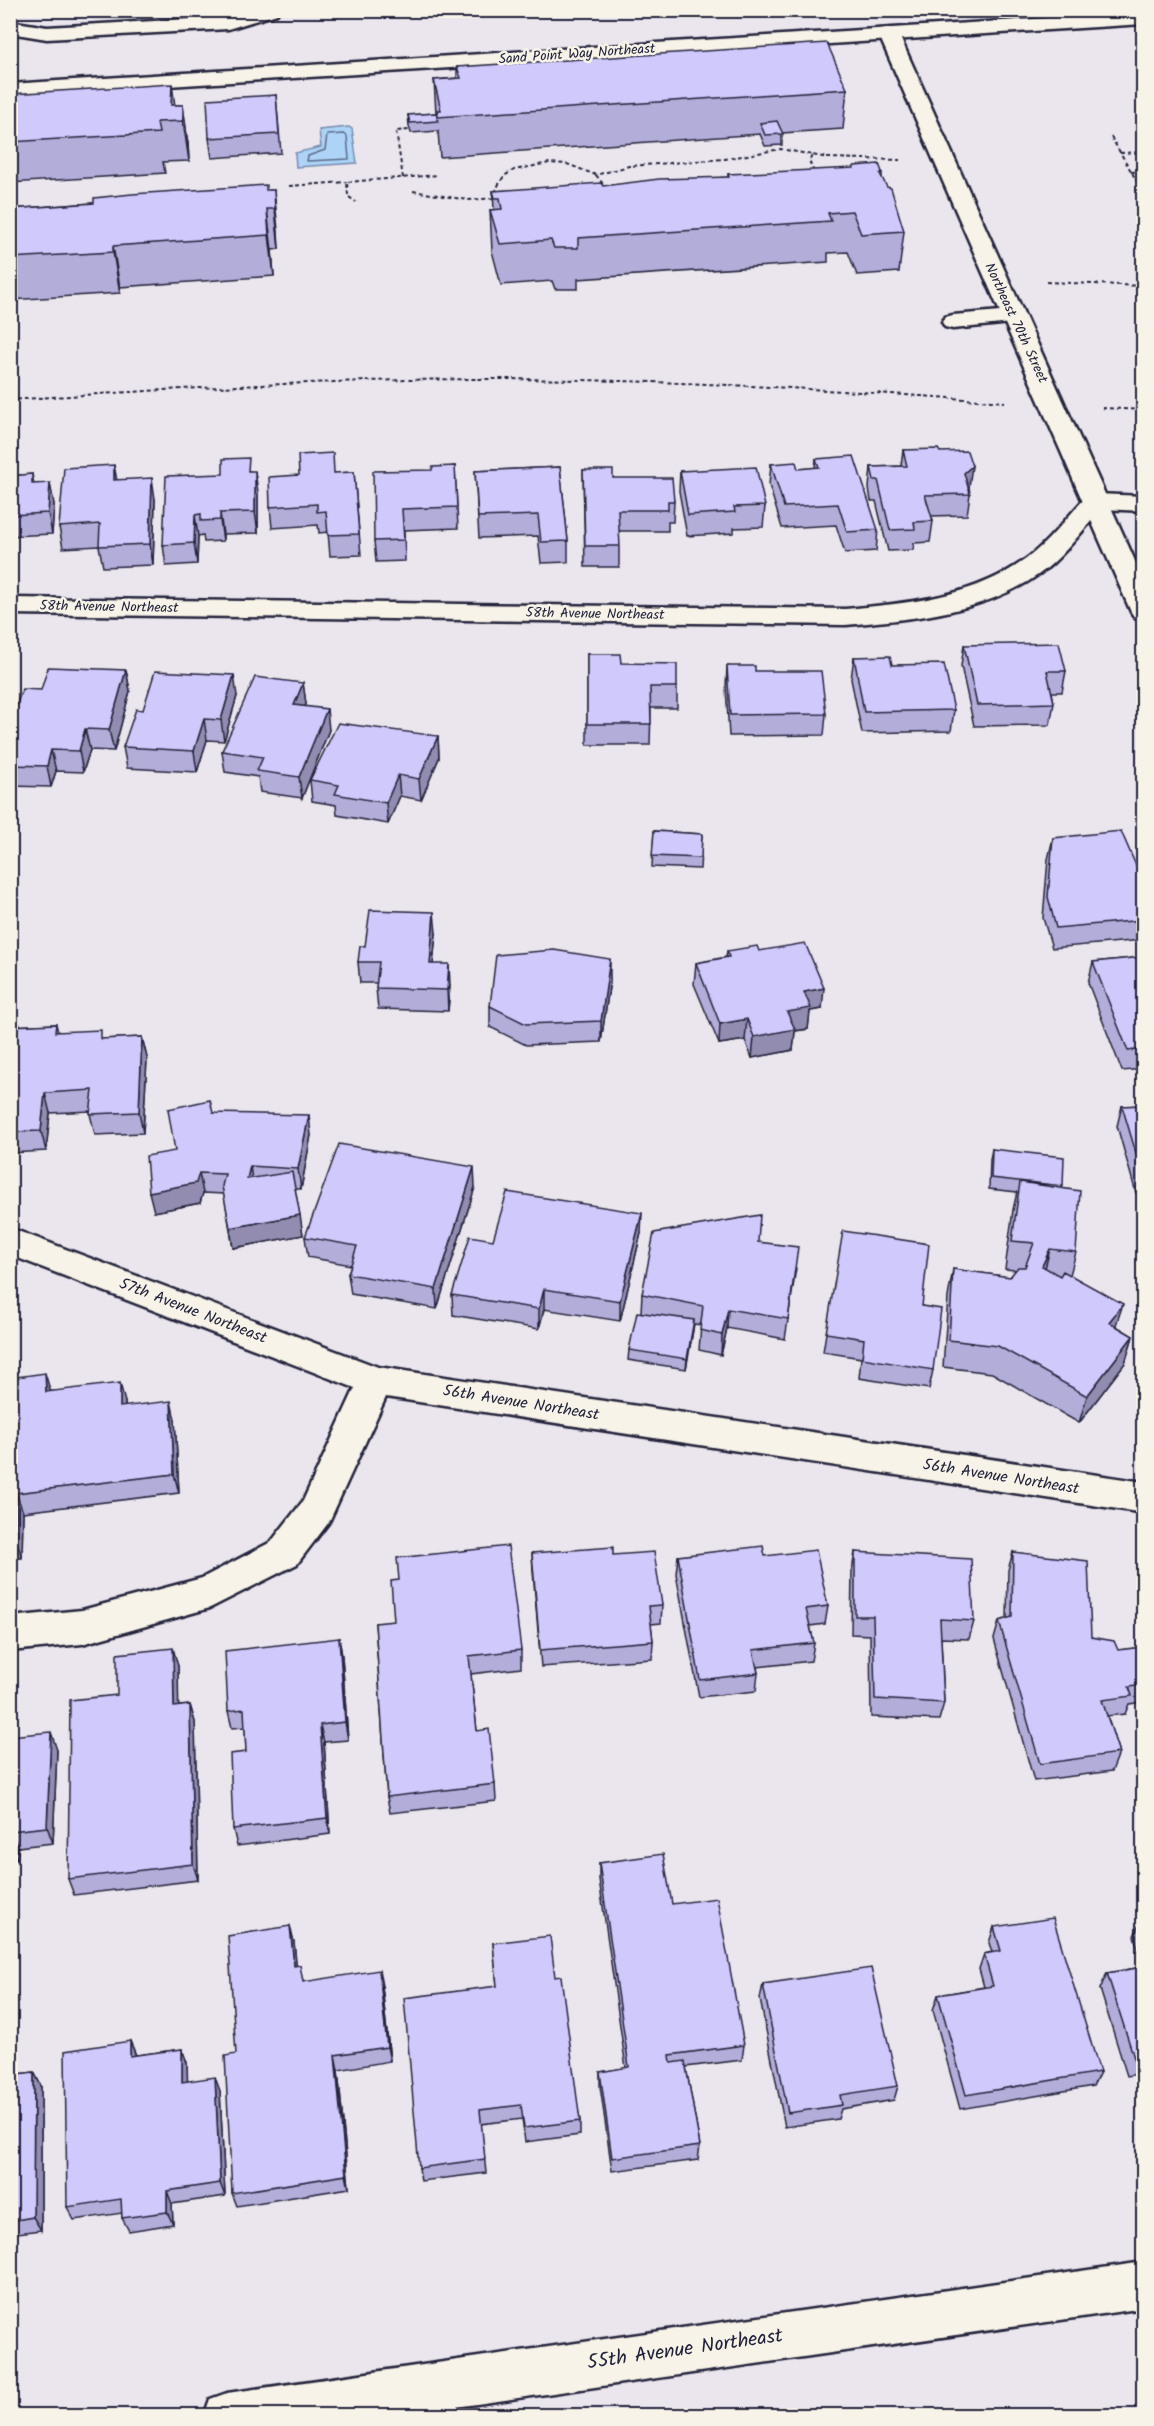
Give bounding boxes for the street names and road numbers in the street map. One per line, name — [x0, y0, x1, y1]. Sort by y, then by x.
street label: Sand Point Way Northeast — [498, 38, 657, 70]
street label: Northeast 70th Street — [978, 259, 1054, 387]
street label: 58th Avenue Northeast — [39, 595, 179, 619]
street label: 58th Avenue Northeast — [525, 602, 665, 626]
street label: 57th Avenue Northeast — [115, 1271, 271, 1351]
street label: 56th Avenue Northeast — [441, 1378, 602, 1428]
street label: 56th Avenue Northeast — [921, 1452, 1082, 1502]
street label: 55th Avenue Northeast — [585, 2320, 785, 2380]

